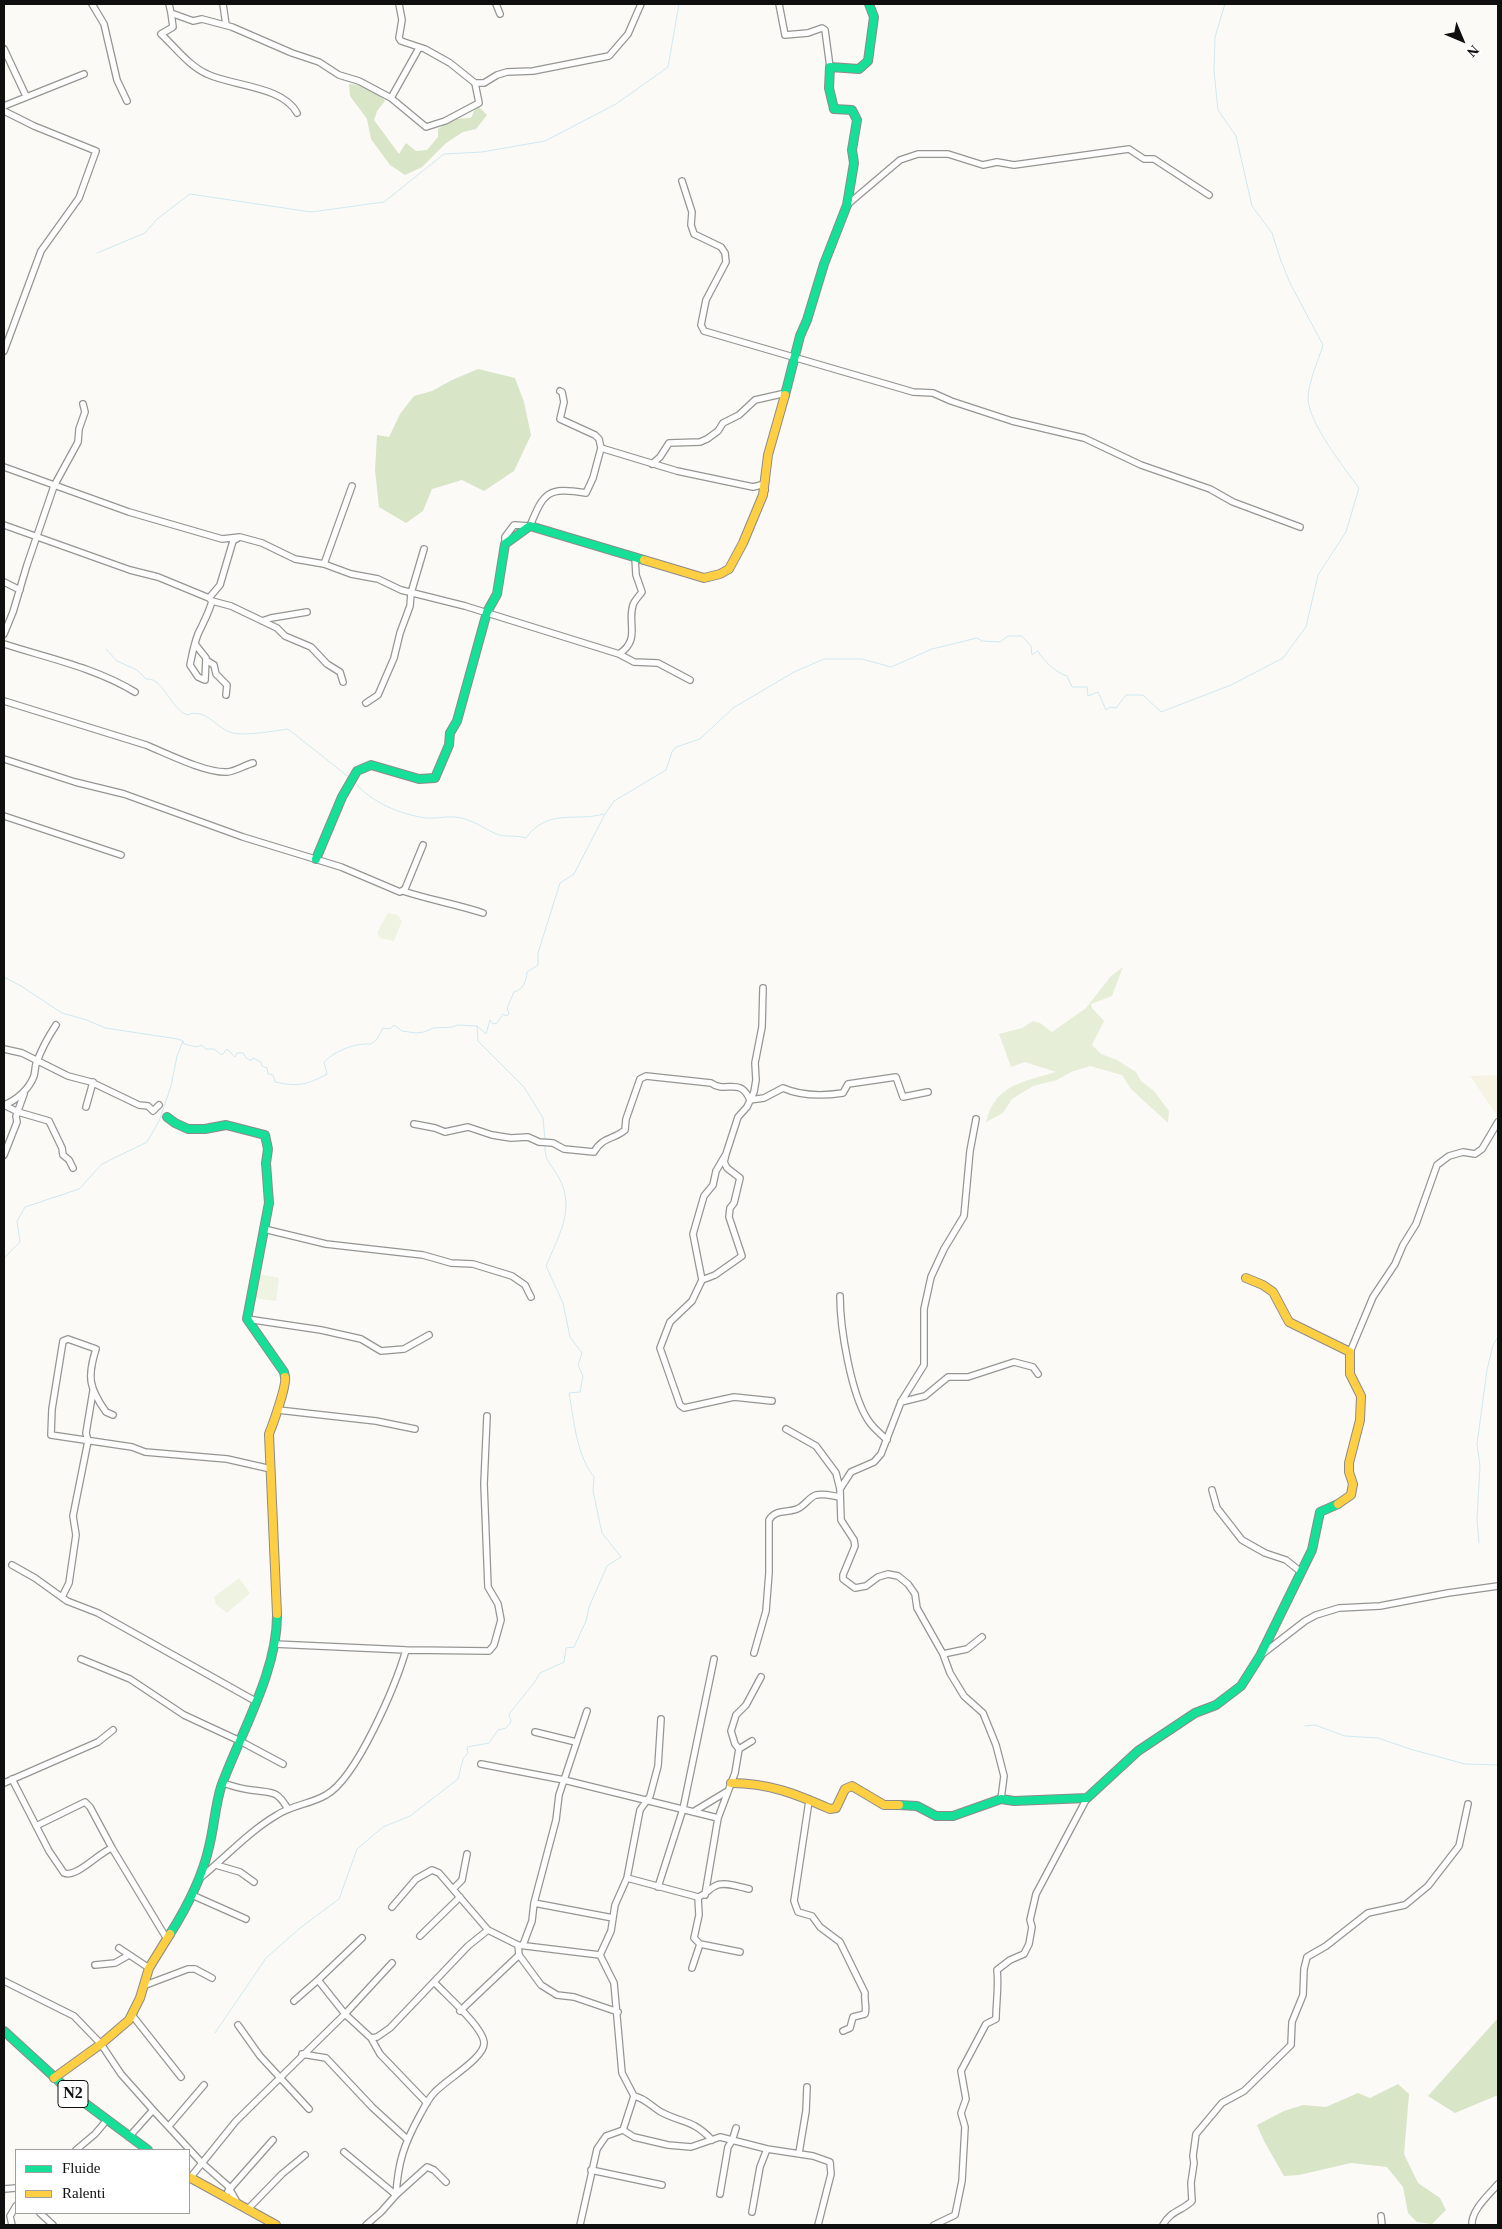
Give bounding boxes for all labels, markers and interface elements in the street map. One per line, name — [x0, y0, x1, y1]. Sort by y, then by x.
north arrow — [1437, 15, 1487, 65]
text: N — [1464, 42, 1482, 60]
road number: N2 — [58, 2080, 88, 2108]
legend — [15, 2149, 190, 2214]
text: Fluide — [62, 2160, 100, 2176]
text: Ralenti — [62, 2185, 105, 2201]

